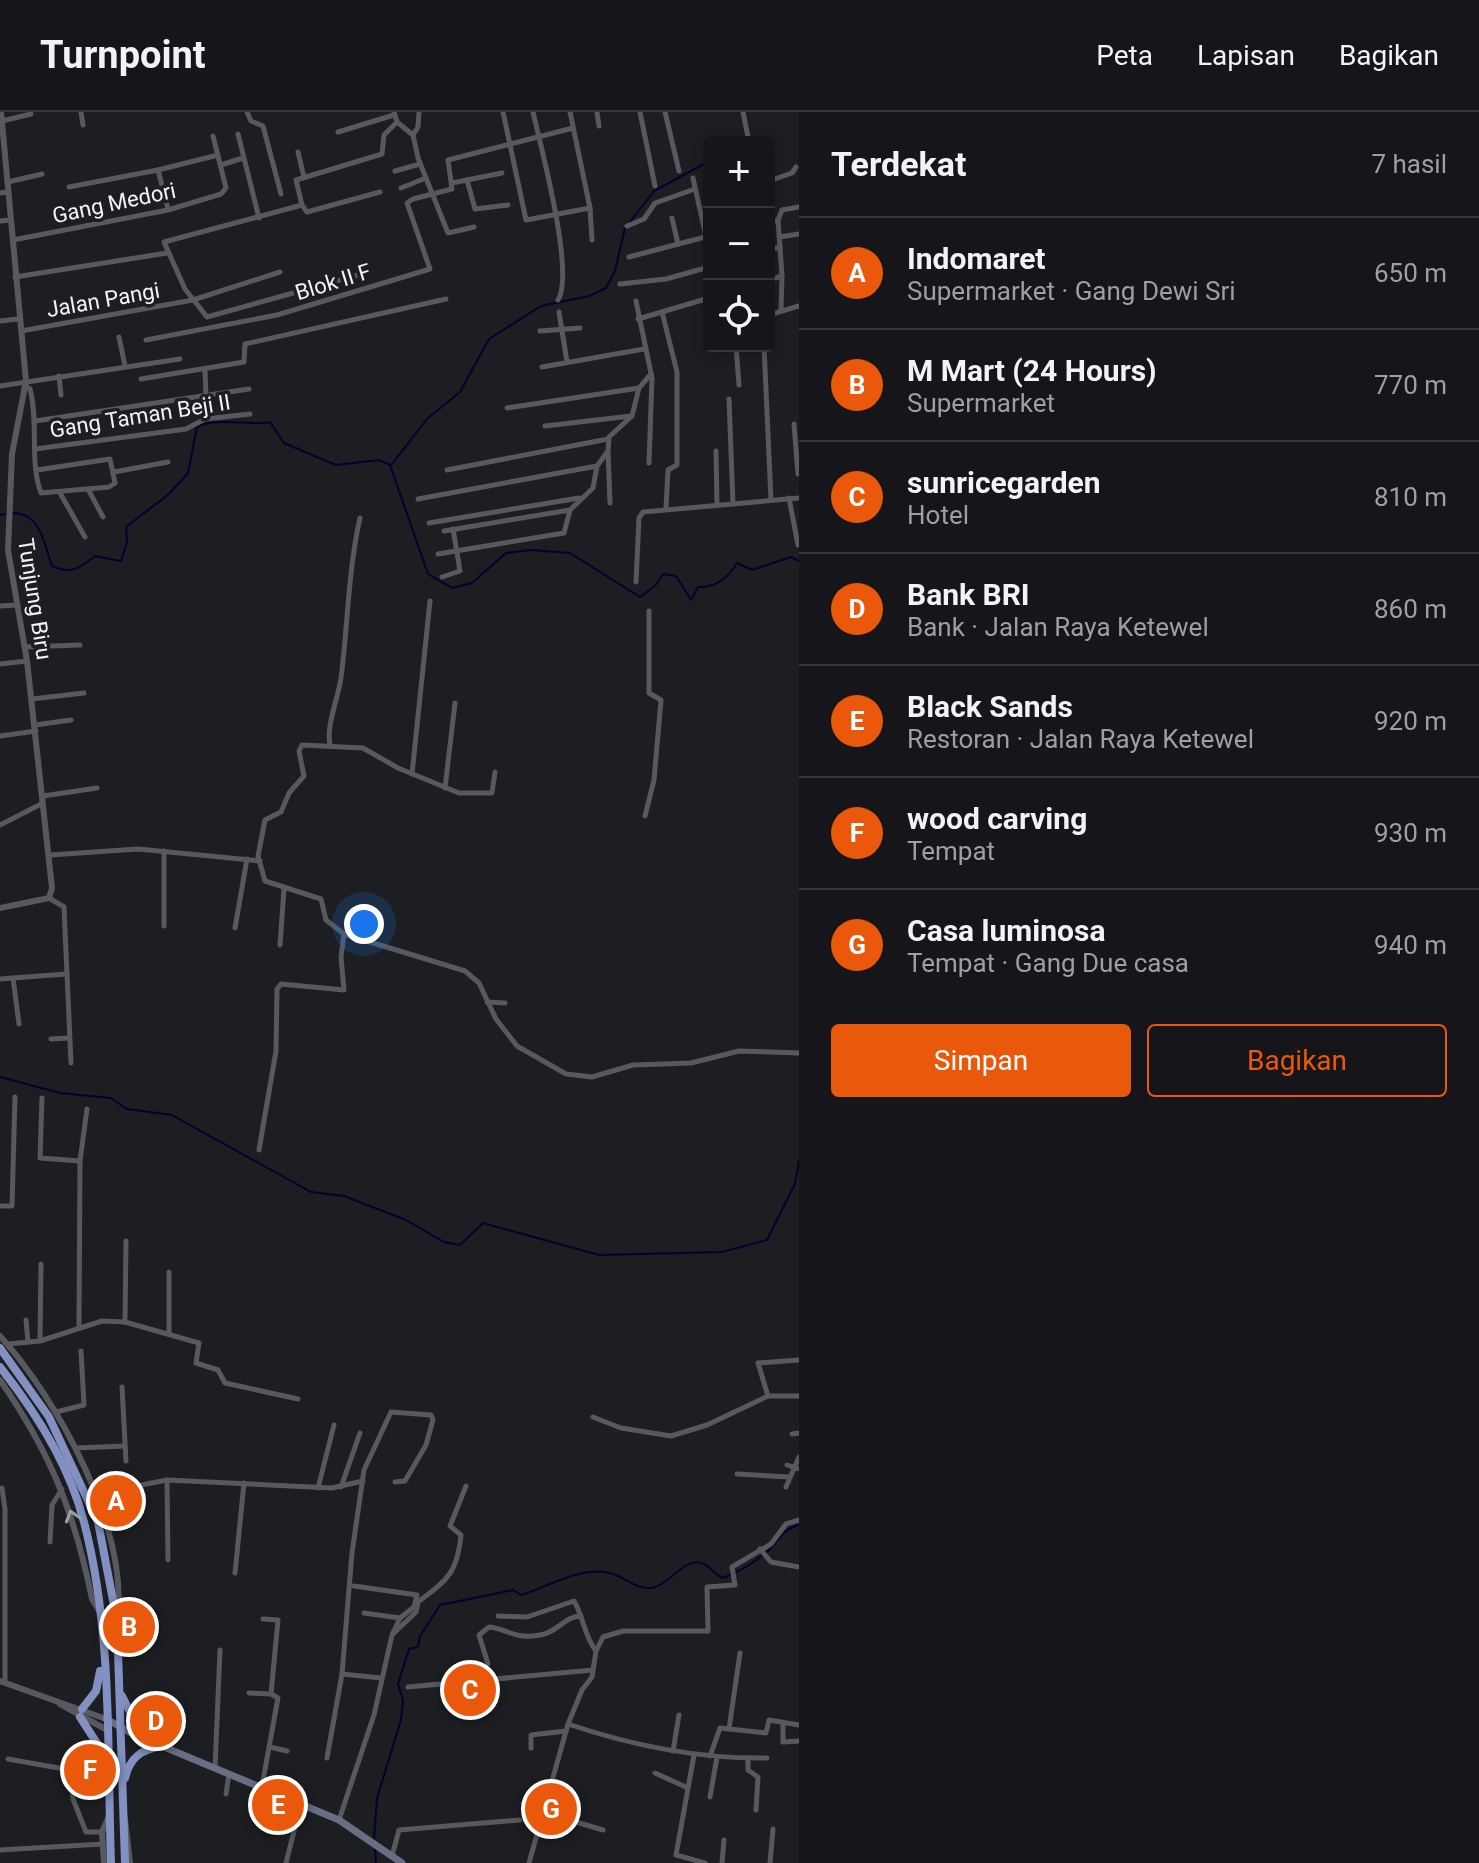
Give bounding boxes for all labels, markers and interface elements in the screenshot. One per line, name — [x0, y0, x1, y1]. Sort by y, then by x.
text: Turnpoint — [40, 33, 206, 77]
text: Peta — [1096, 39, 1153, 72]
text: Lapisan — [1197, 39, 1295, 72]
text: Bagikan — [1339, 39, 1439, 72]
map controls — [703, 136, 775, 352]
button: + — [703, 136, 775, 208]
text: Terdekat — [831, 144, 966, 184]
text: 7 hasil — [1371, 149, 1447, 179]
street label: Gang Medori — [50, 178, 178, 228]
button: − — [703, 208, 775, 280]
text: Indomaret — [907, 241, 1046, 276]
text: A — [848, 258, 866, 288]
text: 650 m — [1374, 258, 1447, 288]
street label: Blok II F — [292, 259, 374, 305]
text: Supermarket · Gang Dewi Sri — [907, 276, 1236, 306]
street label: Jalan Pangi — [44, 278, 162, 322]
button: locate — [703, 280, 775, 352]
text: M Mart (24 Hours) — [907, 353, 1157, 388]
text: B — [849, 370, 865, 400]
text: 770 m — [1374, 370, 1447, 400]
text: Supermarket — [907, 388, 1055, 418]
street label: Gang Taman Beji II — [48, 389, 232, 443]
text: sunricegarden — [907, 465, 1101, 500]
text: C — [848, 482, 866, 512]
text: 810 m — [1374, 482, 1447, 512]
text: Hotel — [907, 500, 969, 530]
street label: Tunjung Biru — [13, 537, 57, 661]
text: Bank BRI — [907, 577, 1030, 612]
text: D — [849, 594, 865, 624]
text: 860 m — [1374, 594, 1447, 624]
text: Bank · Jalan Raya Ketewel — [907, 612, 1209, 642]
text: Black Sands — [907, 689, 1073, 724]
text: E — [850, 706, 864, 736]
text: 920 m — [1374, 706, 1447, 736]
text: Restoran · Jalan Raya Ketewel — [907, 724, 1254, 754]
text: wood carving — [907, 801, 1087, 836]
text: F — [850, 818, 864, 848]
text: 930 m — [1374, 818, 1447, 848]
text: Tempat — [907, 836, 995, 866]
your location — [344, 904, 384, 944]
text: Casa luminosa — [907, 913, 1106, 948]
text: G — [848, 930, 866, 960]
text: 940 m — [1374, 930, 1447, 960]
text: Tempat · Gang Due casa — [907, 948, 1189, 978]
button: Simpan — [831, 1024, 1131, 1097]
button: Bagikan — [1147, 1024, 1447, 1097]
pin: A — [90, 1471, 142, 1531]
one-way arrow — [66, 1510, 82, 1524]
pin: B — [103, 1597, 155, 1657]
pin: C — [444, 1660, 496, 1720]
pin: D — [130, 1691, 182, 1751]
pin: F — [64, 1740, 116, 1800]
pin: E — [252, 1775, 304, 1835]
pin: G — [525, 1779, 577, 1839]

